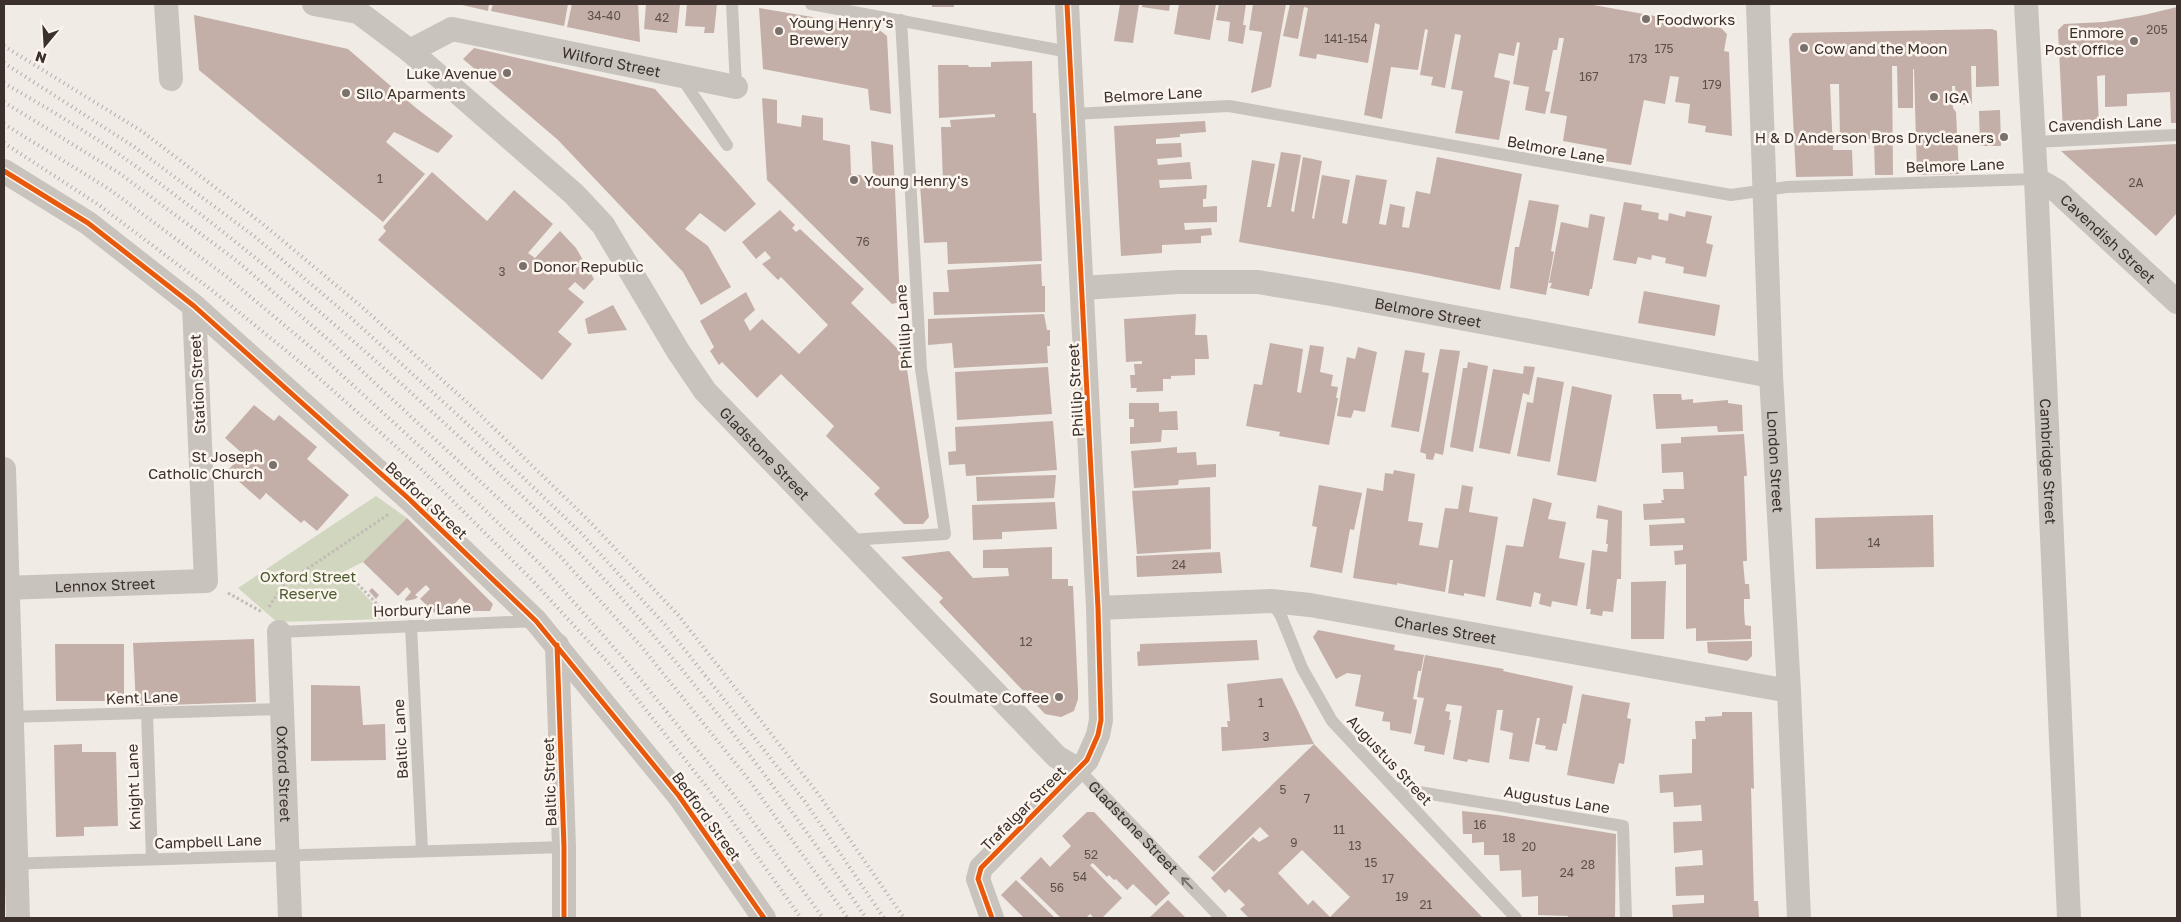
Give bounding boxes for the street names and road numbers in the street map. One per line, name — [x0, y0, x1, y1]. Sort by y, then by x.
street label: Wilford Street — [560, 43, 662, 80]
street label: Belmore Lane — [1103, 82, 1203, 106]
street label: Cavendish Lane — [2048, 111, 2163, 135]
street label: Belmore Lane — [1506, 132, 1607, 167]
street label: Belmore Lane — [1905, 154, 2005, 176]
street label: Cavendish Street — [2057, 190, 2160, 287]
street label: Phillip Lane — [891, 284, 915, 370]
street label: Belmore Street — [1373, 293, 1483, 331]
street label: Station Street — [185, 334, 209, 434]
street label: Phillip Street — [1064, 343, 1086, 437]
street label: Cambridge Street — [2037, 398, 2060, 525]
street label: Gladstone Street — [716, 403, 814, 504]
street label: London Street — [1764, 410, 1788, 513]
street label: Bedford Street — [382, 457, 472, 543]
street label: Lennox Street — [54, 574, 156, 595]
street label: Horbury Lane — [373, 598, 472, 620]
street label: Charles Street — [1393, 611, 1498, 647]
street label: Kent Lane — [105, 687, 179, 707]
street label: Baltic Lane — [389, 698, 411, 779]
street label: Augustus Street — [1344, 711, 1436, 809]
street label: Oxford Street — [274, 725, 295, 823]
street label: Baltic Street — [538, 737, 560, 827]
street label: Knight Lane — [122, 743, 144, 831]
street label: Trafalgar Street — [977, 762, 1069, 854]
street label: Bedford Street — [669, 768, 745, 864]
street label: Gladstone Street — [1085, 777, 1183, 877]
street label: Augustus Lane — [1503, 782, 1612, 816]
street label: Campbell Lane — [154, 830, 262, 852]

